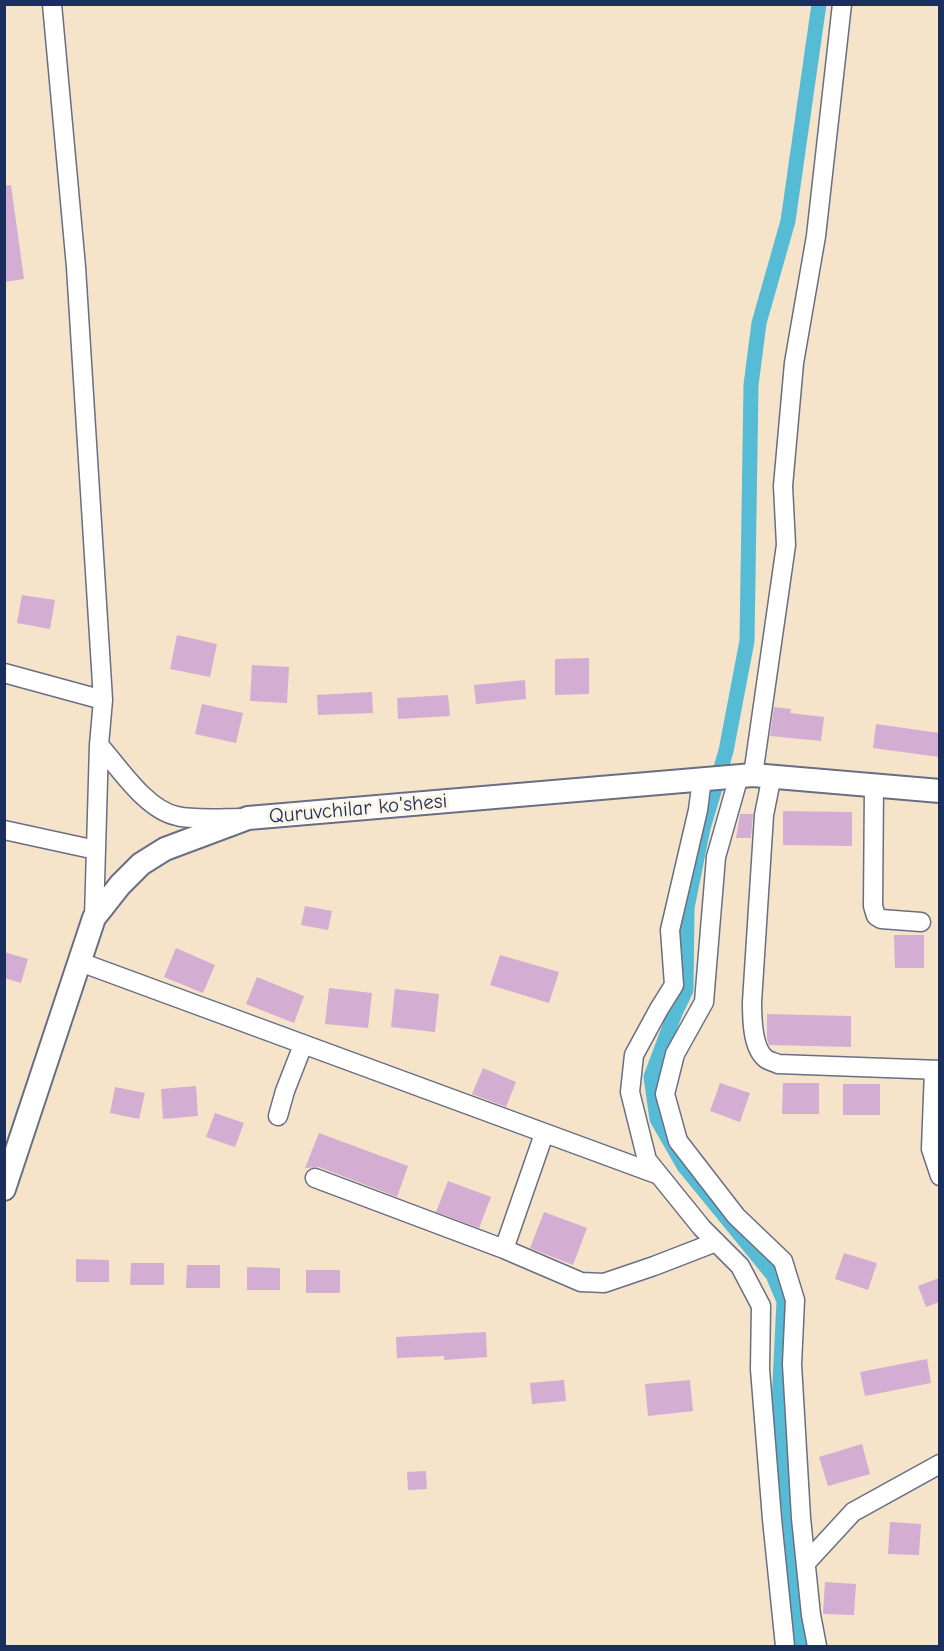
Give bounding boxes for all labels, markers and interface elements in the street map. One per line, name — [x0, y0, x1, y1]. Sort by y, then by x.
street label: Quruvchilar ko'shesi — [268, 789, 448, 829]

